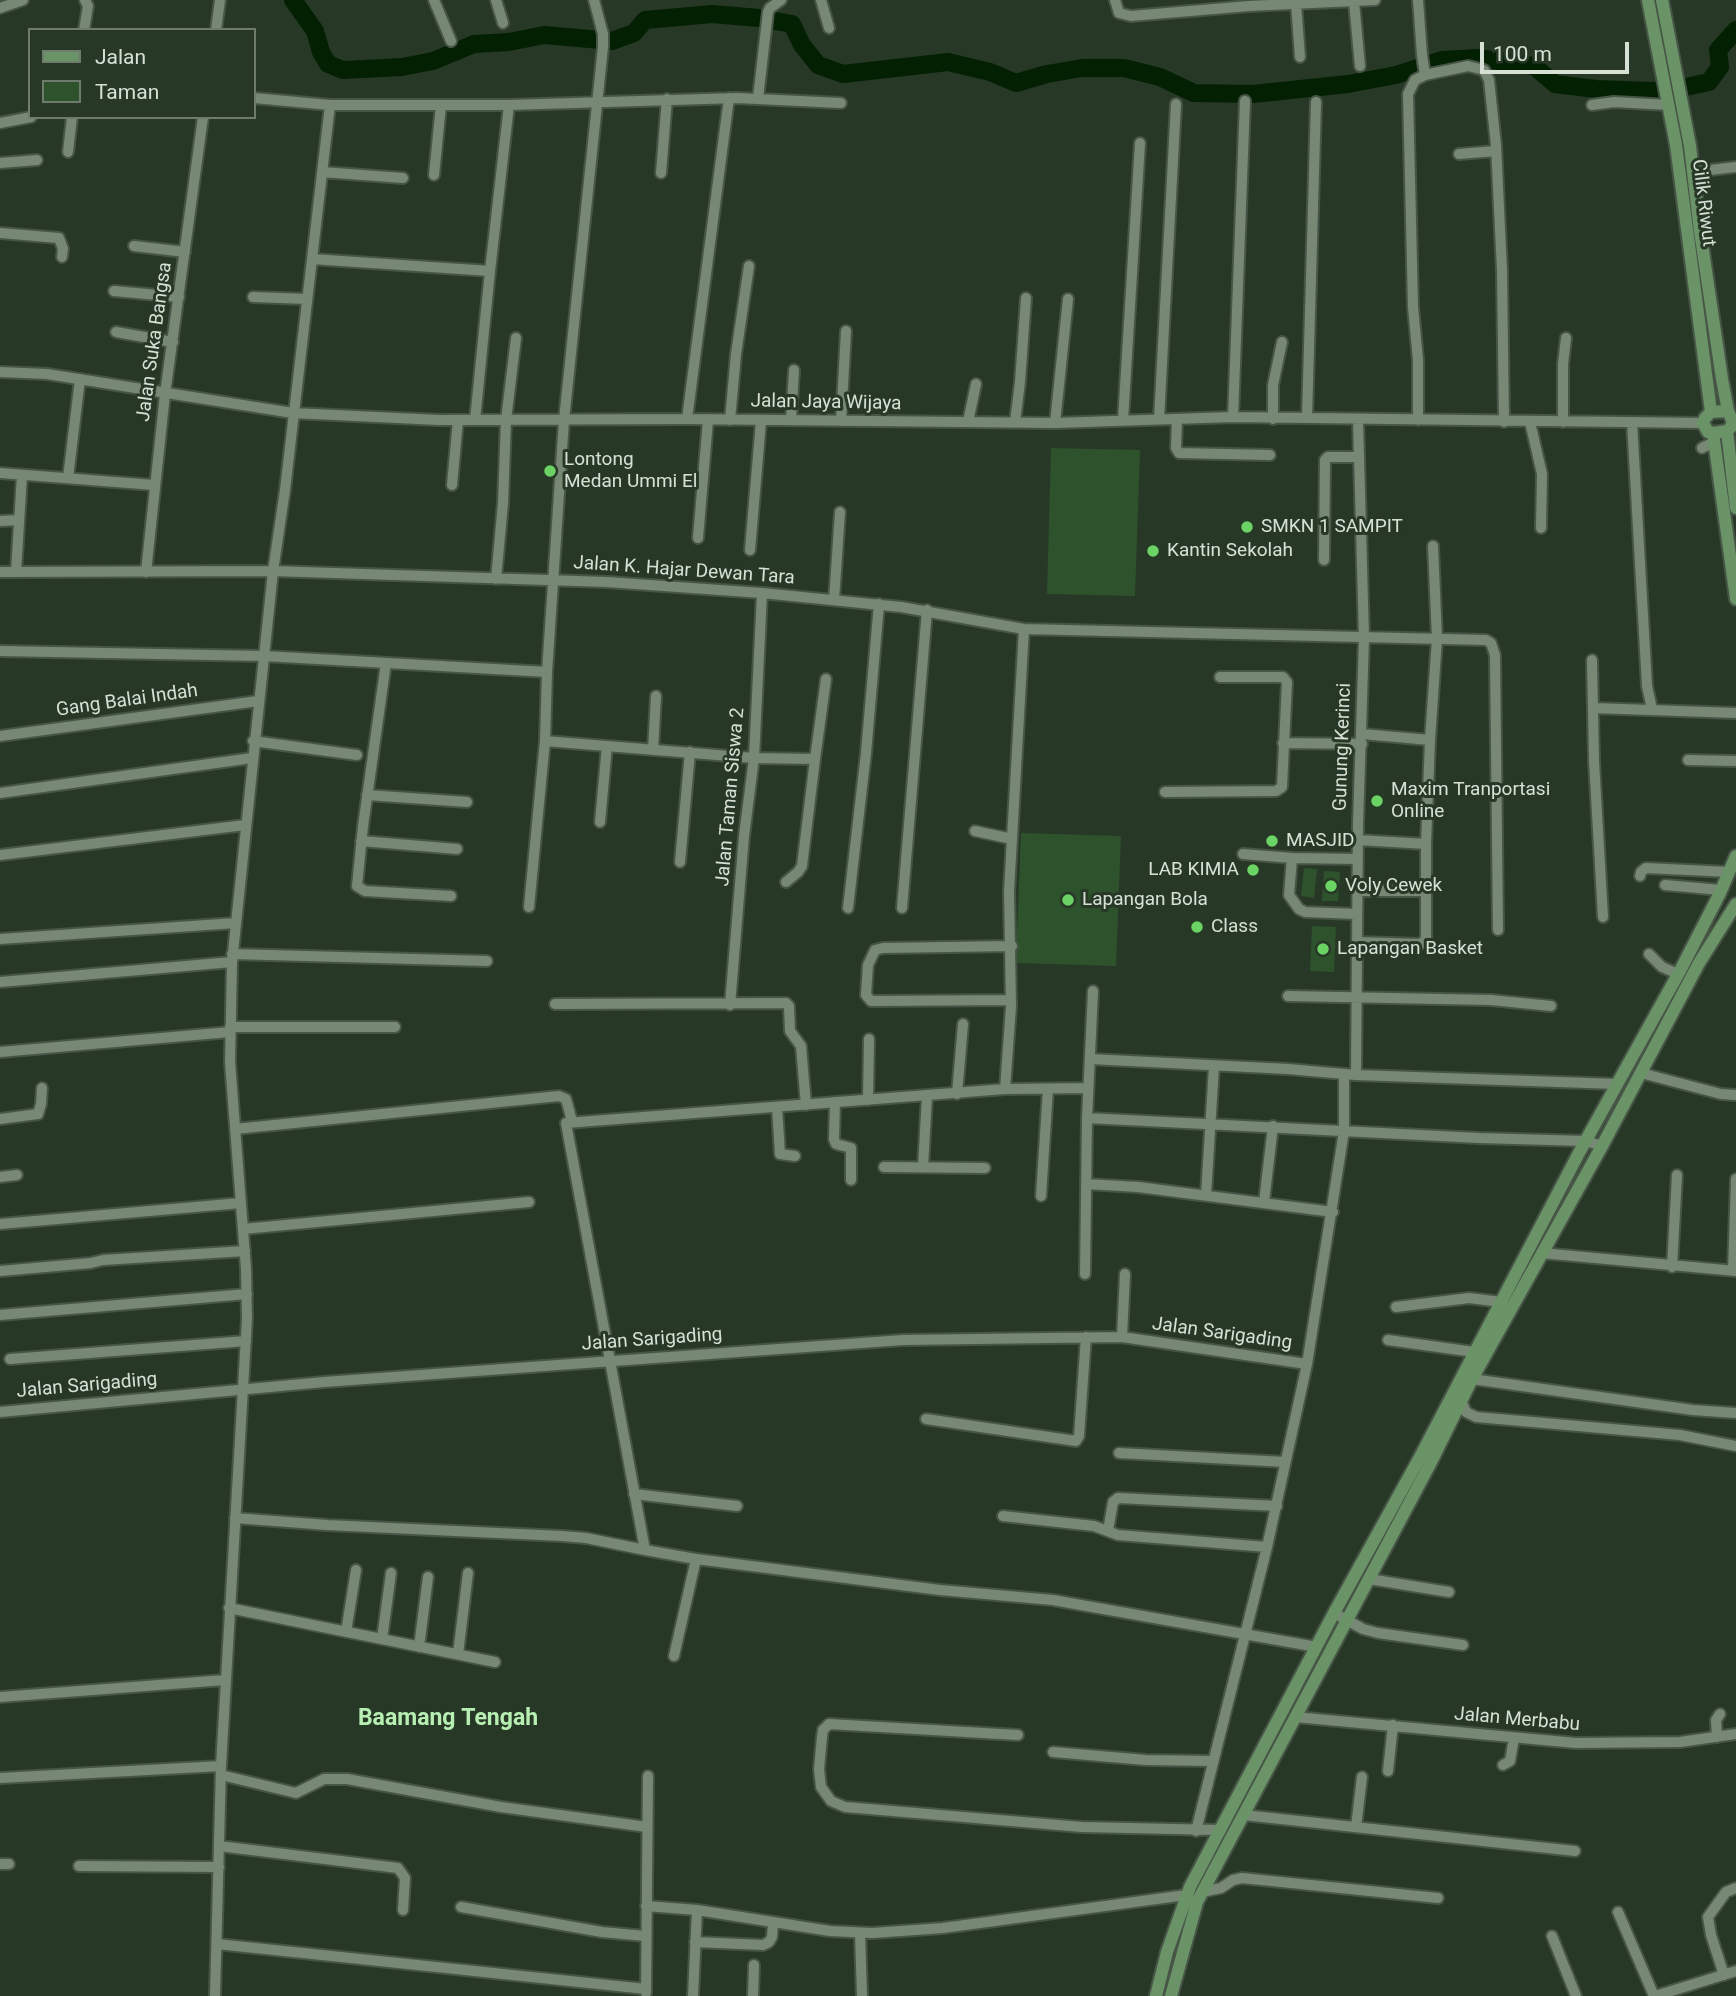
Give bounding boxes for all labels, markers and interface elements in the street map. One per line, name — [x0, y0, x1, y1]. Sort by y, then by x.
legend — [28, 28, 256, 119]
scale bar — [1484, 28, 1633, 72]
text: 100 m — [1493, 42, 1552, 66]
text: Jalan — [95, 45, 146, 69]
text: Taman — [95, 80, 159, 104]
street label: Cilik Riwut — [1686, 158, 1720, 248]
street label: Jalan Suka Bangsa — [133, 261, 177, 423]
street label: Jalan Jaya Wijaya — [750, 390, 902, 416]
place label: Lontong Medan Ummi El — [564, 449, 697, 493]
marker: Lontong Medan Ummi El — [542, 463, 558, 479]
place label: SMKN 1 SAMPIT — [1261, 516, 1403, 538]
marker: SMKN 1 SAMPIT — [1239, 519, 1255, 535]
place label: Kantin Sekolah — [1167, 540, 1293, 562]
marker: Kantin Sekolah — [1145, 543, 1161, 559]
street label: Jalan K. Hajar Dewan Tara — [573, 552, 795, 590]
street label: Gang Balai Indah — [55, 680, 199, 722]
street label: Gunung Kerinci — [1329, 683, 1357, 811]
street label: Jalan Taman Siswa 2 — [712, 707, 750, 887]
place label: Maxim Tranportasi Online — [1391, 779, 1550, 823]
marker: Maxim Tranportasi Online — [1369, 793, 1385, 809]
place label: MASJID — [1286, 830, 1355, 852]
marker: MASJID — [1264, 833, 1280, 849]
place label: LAB KIMIA — [1148, 859, 1239, 881]
marker: LAB KIMIA — [1245, 862, 1261, 878]
place label: Voly Cewek — [1345, 875, 1442, 897]
marker: Voly Cewek — [1323, 878, 1339, 894]
place label: Lapangan Bola — [1082, 889, 1208, 911]
marker: Lapangan Bola — [1060, 892, 1076, 908]
place label: Class — [1211, 916, 1258, 938]
marker: Class — [1189, 919, 1205, 935]
place label: Lapangan Basket — [1337, 938, 1483, 960]
marker: Lapangan Basket — [1315, 941, 1331, 957]
street label: Jalan Sarigading — [1151, 1313, 1293, 1355]
street label: Jalan Sarigading — [581, 1324, 723, 1356]
street label: Jalan Sarigading — [16, 1368, 158, 1404]
street label: Jalan Merbabu — [1453, 1703, 1581, 1737]
district label: Baamang Tengah — [358, 1705, 538, 1733]

